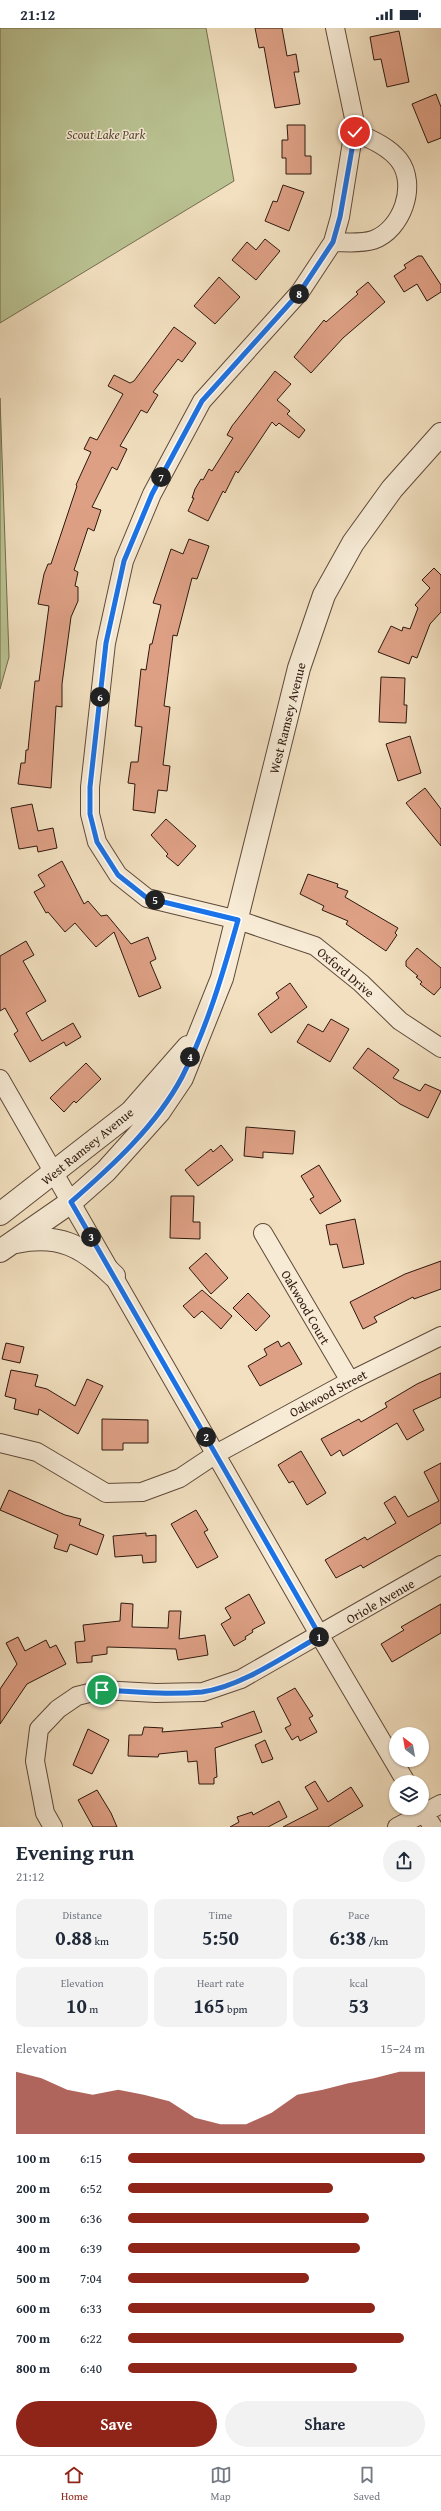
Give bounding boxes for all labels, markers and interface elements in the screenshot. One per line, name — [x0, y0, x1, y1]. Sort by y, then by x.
text: 21:12 — [20, 4, 55, 25]
pin — [338, 115, 372, 149]
icon: check — [344, 121, 366, 143]
park label: Scout Lake Park — [67, 125, 145, 144]
pin: 8 — [289, 284, 309, 304]
text: 8 — [296, 286, 302, 302]
pin: 7 — [151, 467, 171, 487]
text: 7 — [158, 469, 164, 485]
street label: West Ramsey Avenue — [264, 660, 311, 776]
pin: 6 — [90, 687, 110, 707]
text: 6 — [97, 689, 103, 705]
pin: 5 — [145, 890, 165, 910]
text: 5 — [152, 892, 158, 908]
street label: Oxford Drive — [313, 943, 378, 1002]
pin: 4 — [180, 1047, 200, 1067]
text: 4 — [187, 1049, 193, 1065]
street label: West Ramsey Avenue — [37, 1103, 138, 1190]
pin: 3 — [81, 1227, 101, 1247]
text: 3 — [88, 1229, 94, 1245]
street label: Oakwood Court — [276, 1266, 335, 1348]
street label: Oakwood Street — [286, 1365, 371, 1422]
pin: 2 — [196, 1427, 216, 1447]
text: 2 — [203, 1429, 209, 1445]
street label: Oriole Avenue — [343, 1574, 418, 1629]
pin: 1 — [309, 1627, 329, 1647]
text: 1 — [316, 1629, 322, 1645]
pin — [85, 1673, 119, 1707]
icon: arrive — [91, 1679, 113, 1701]
north arrow — [389, 1727, 429, 1767]
map controls — [389, 1727, 429, 1815]
button: layers — [389, 1775, 429, 1815]
text: Evening run — [16, 1836, 134, 1868]
button: share — [383, 1840, 425, 1882]
text: 21:12 — [16, 1867, 44, 1886]
text: Distance — [62, 1907, 102, 1923]
text: Time — [209, 1907, 232, 1923]
text: Pace — [348, 1907, 369, 1923]
text: 0.88 — [55, 1923, 92, 1952]
text: 5:50 — [202, 1923, 239, 1952]
text: 6:38 — [329, 1923, 366, 1952]
text: km — [92, 1933, 109, 1949]
text: /km — [366, 1933, 388, 1949]
text: Elevation — [61, 1975, 104, 1991]
text: Heart rate — [197, 1975, 244, 1991]
text: kcal — [349, 1975, 368, 1991]
text: 10 — [66, 1991, 87, 2020]
text: 165 — [193, 1991, 225, 2020]
text: 53 — [348, 1991, 369, 2020]
text: m — [87, 2001, 98, 2017]
text: bpm — [225, 2001, 248, 2017]
text: Elevation — [16, 2039, 67, 2058]
text: 15–24 m — [380, 2039, 425, 2058]
text: 100 m — [16, 2149, 50, 2168]
text: 6:15 — [80, 2149, 102, 2168]
text: 200 m — [16, 2179, 50, 2198]
text: 6:52 — [80, 2179, 102, 2198]
text: 300 m — [16, 2209, 50, 2228]
text: 6:36 — [80, 2209, 102, 2228]
text: 400 m — [16, 2239, 50, 2258]
text: 6:39 — [80, 2239, 102, 2258]
text: 500 m — [16, 2269, 50, 2288]
text: 7:04 — [80, 2269, 102, 2288]
text: 600 m — [16, 2299, 50, 2318]
text: 6:33 — [80, 2299, 102, 2318]
text: 700 m — [16, 2329, 50, 2348]
text: 6:22 — [80, 2329, 102, 2348]
text: 800 m — [16, 2359, 50, 2378]
text: 6:40 — [80, 2359, 102, 2378]
button: Save — [16, 2401, 217, 2447]
button: Share — [225, 2401, 425, 2447]
tab: Home — [61, 2464, 88, 2504]
tab: Map — [210, 2464, 232, 2504]
tab: Saved — [353, 2464, 380, 2504]

